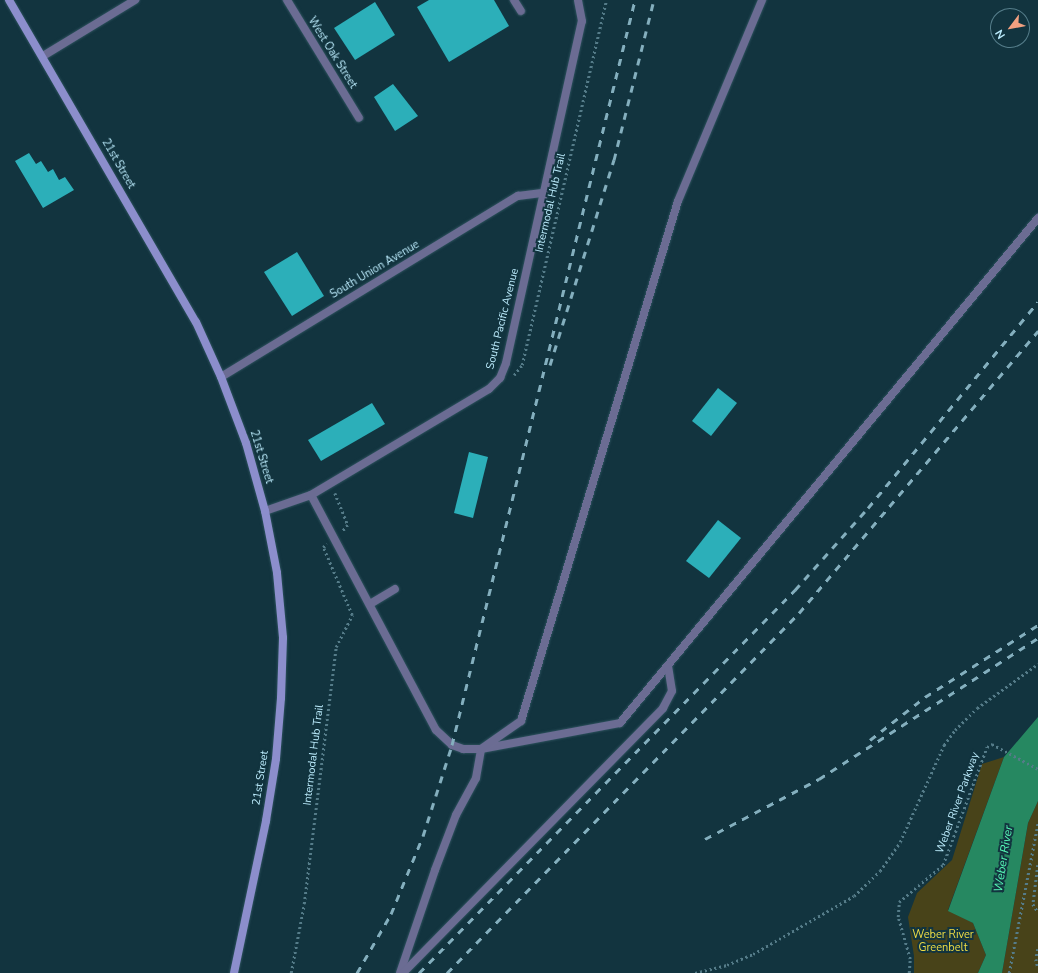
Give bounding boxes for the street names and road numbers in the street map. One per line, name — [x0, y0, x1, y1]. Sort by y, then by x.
street label: West Oak Street — [305, 15, 359, 91]
street label: 21st Street — [99, 137, 137, 191]
street label: Intermodal Hub Trail — [533, 152, 569, 254]
street label: South Union Avenue — [328, 238, 422, 302]
street label: South Pacific Avenue — [484, 267, 522, 371]
street label: 21st Street — [247, 429, 275, 485]
street label: Intermodal Hub Trail — [301, 704, 327, 806]
street label: 21st Street — [250, 750, 272, 806]
street label: Weber River Parkway — [934, 751, 982, 855]

